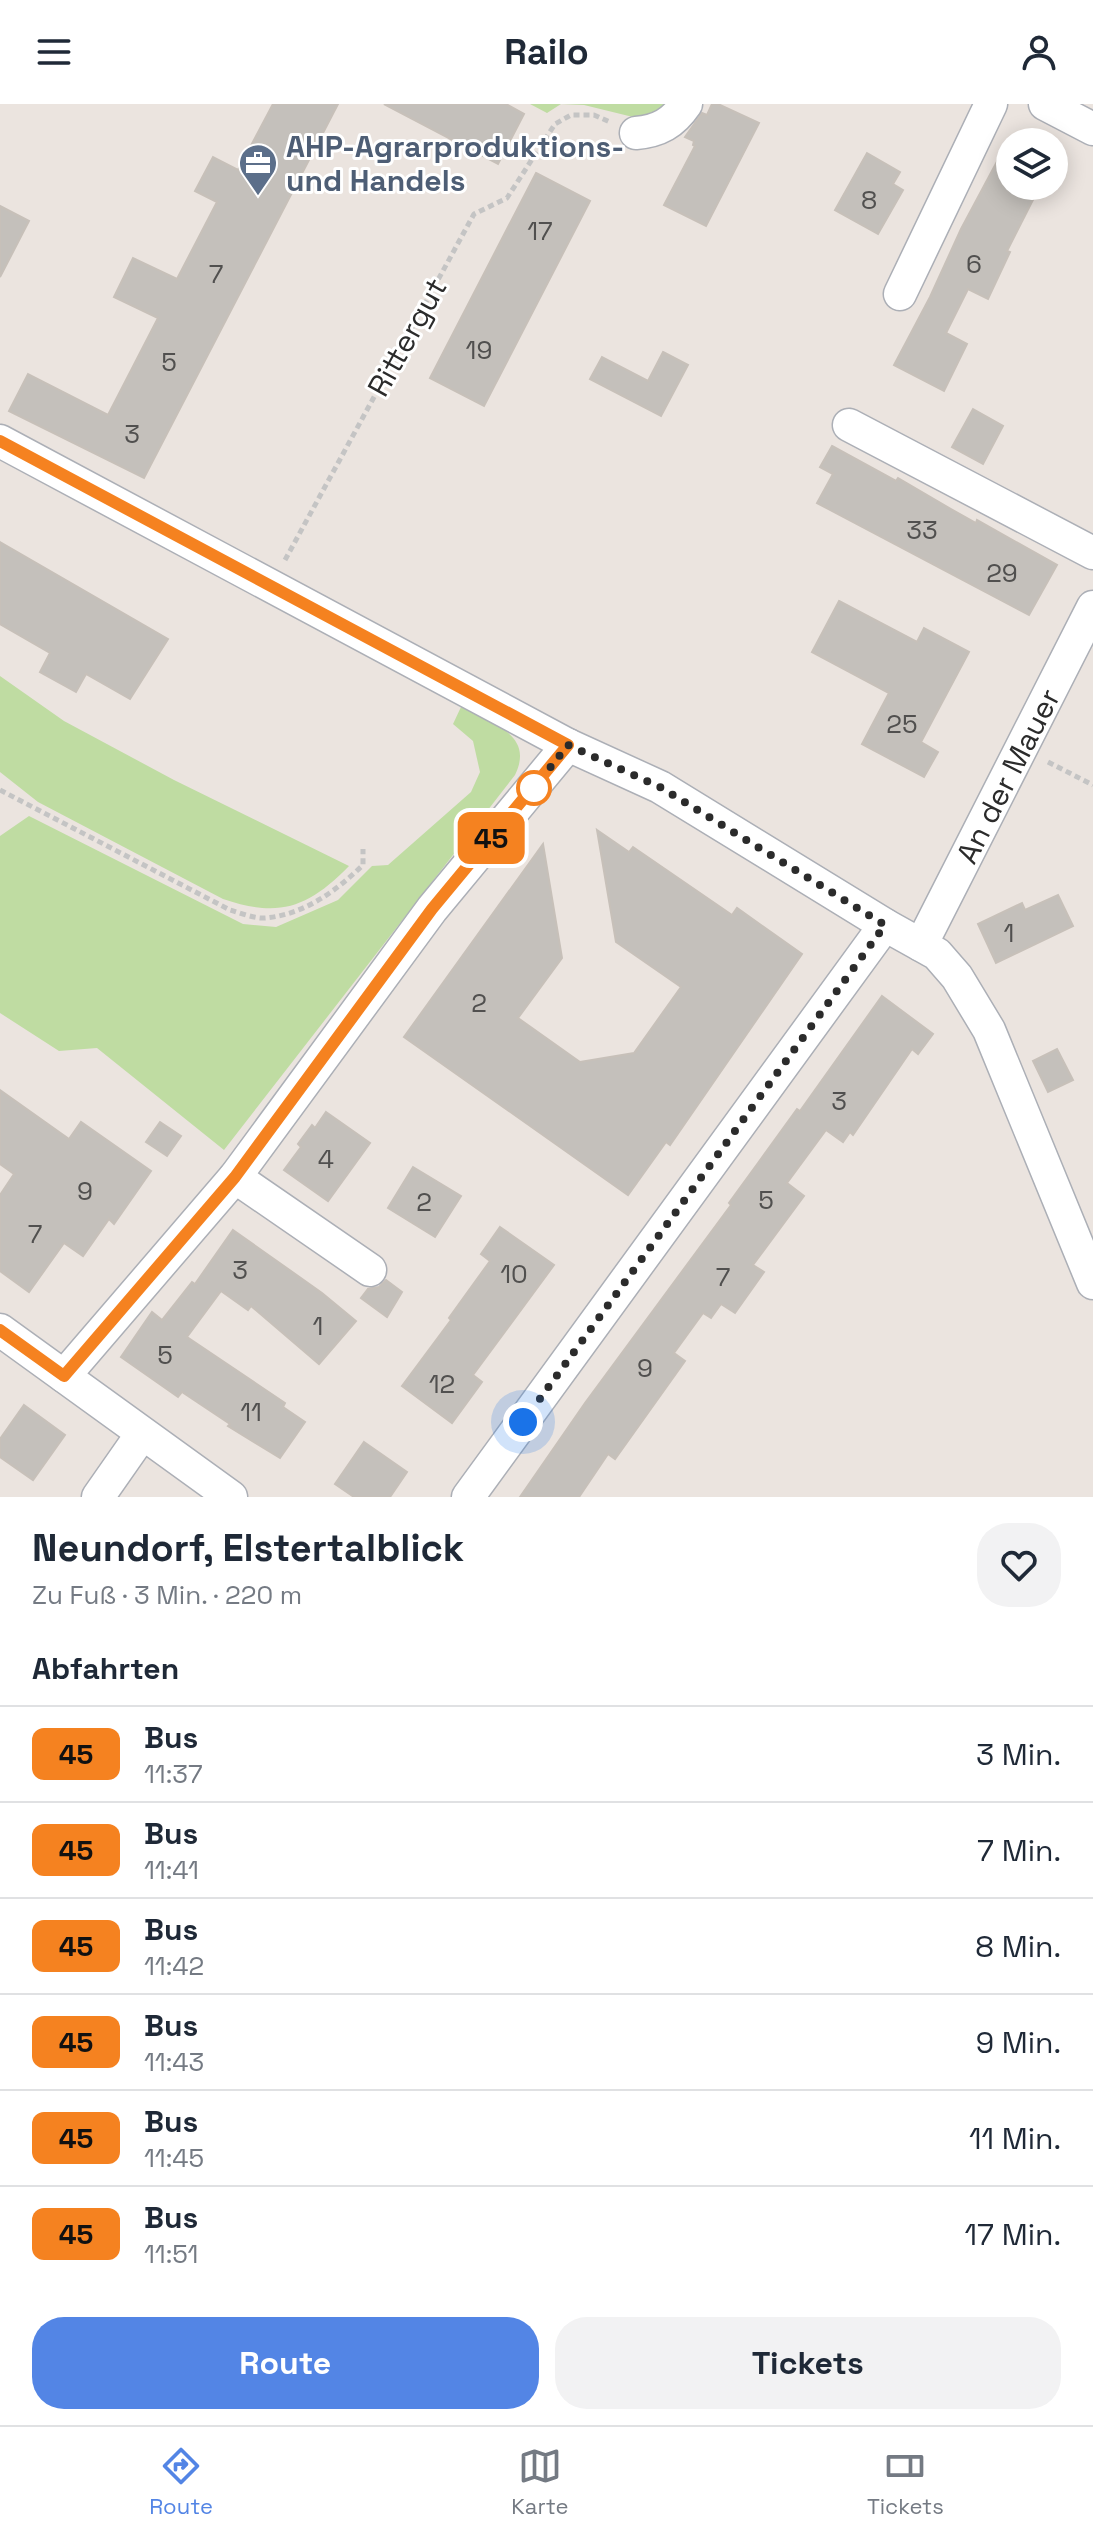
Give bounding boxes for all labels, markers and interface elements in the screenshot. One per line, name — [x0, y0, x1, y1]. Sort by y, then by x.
text: Railo — [504, 29, 589, 75]
icon: menu — [32, 30, 76, 74]
icon: person — [1017, 30, 1061, 74]
place label: AHP-Agrarproduktions- und Handels — [286, 127, 624, 200]
map controls — [996, 128, 1068, 200]
button: layers — [996, 128, 1068, 200]
office icon: AHP-Agrarproduktions- und Handels — [237, 142, 279, 197]
house number: 8 — [861, 183, 877, 217]
house number: 17 — [527, 214, 553, 248]
house number: 6 — [966, 247, 982, 281]
house number: 7 — [209, 257, 223, 291]
street label: Rittergut — [359, 271, 455, 403]
house number: 19 — [466, 333, 492, 367]
house number: 5 — [161, 345, 177, 379]
house number: 3 — [124, 417, 140, 451]
house number: 33 — [906, 513, 938, 547]
house number: 29 — [986, 556, 1018, 590]
street label: An der Mauer — [947, 682, 1069, 870]
house number: 25 — [886, 707, 918, 741]
unlabelled marker — [517, 771, 551, 805]
line badge: 45 — [455, 812, 527, 864]
text: 45 — [474, 820, 508, 856]
house number: 1 — [1004, 916, 1014, 950]
house number: 2 — [471, 986, 487, 1020]
house number: 3 — [831, 1084, 847, 1118]
house number: 4 — [318, 1142, 334, 1176]
house number: 9 — [77, 1174, 93, 1208]
house number: 5 — [758, 1183, 774, 1217]
house number: 2 — [416, 1185, 432, 1219]
house number: 7 — [28, 1217, 42, 1251]
house number: 3 — [232, 1253, 248, 1287]
house number: 10 — [500, 1257, 528, 1291]
house number: 7 — [716, 1260, 730, 1294]
house number: 1 — [313, 1309, 323, 1343]
house number: 5 — [157, 1338, 173, 1372]
house number: 9 — [637, 1351, 653, 1385]
house number: 12 — [429, 1367, 455, 1401]
house number: 11 — [240, 1395, 262, 1429]
your location — [503, 1402, 543, 1442]
button: heart — [977, 1523, 1061, 1607]
text: Neundorf, Elstertalblick — [32, 1524, 464, 1572]
text: Zu Fuß · 3 Min. · 220 m — [32, 1578, 302, 1612]
text: Abfahrten — [32, 1649, 179, 1688]
text: Bus — [144, 1718, 198, 1757]
text: 3 Min. — [976, 1735, 1061, 1774]
text: 45 — [59, 1736, 93, 1772]
text: 11:37 — [144, 1757, 203, 1791]
text: Bus — [144, 1814, 198, 1853]
text: 7 Min. — [977, 1831, 1061, 1870]
text: 45 — [59, 1832, 93, 1868]
text: 11:41 — [144, 1853, 199, 1887]
text: Bus — [144, 1910, 198, 1949]
text: 8 Min. — [975, 1927, 1061, 1966]
text: 45 — [59, 1928, 93, 1964]
text: 11:42 — [144, 1949, 204, 1983]
text: Bus — [144, 2006, 198, 2045]
text: 9 Min. — [976, 2023, 1061, 2062]
text: 45 — [59, 2024, 93, 2060]
text: 11:43 — [144, 2045, 204, 2079]
text: Bus — [144, 2102, 198, 2141]
text: 11 Min. — [969, 2119, 1061, 2158]
text: 45 — [59, 2120, 93, 2156]
text: 11:45 — [144, 2141, 204, 2175]
text: Bus — [144, 2198, 198, 2237]
text: 17 Min. — [965, 2215, 1061, 2254]
text: 45 — [59, 2216, 93, 2252]
text: 11:51 — [144, 2237, 198, 2271]
button: Route — [32, 2317, 539, 2409]
button: Tickets — [555, 2317, 1061, 2409]
tab: Route — [149, 2444, 213, 2520]
tab: Karte — [511, 2444, 568, 2520]
tab: Tickets — [867, 2444, 944, 2520]

